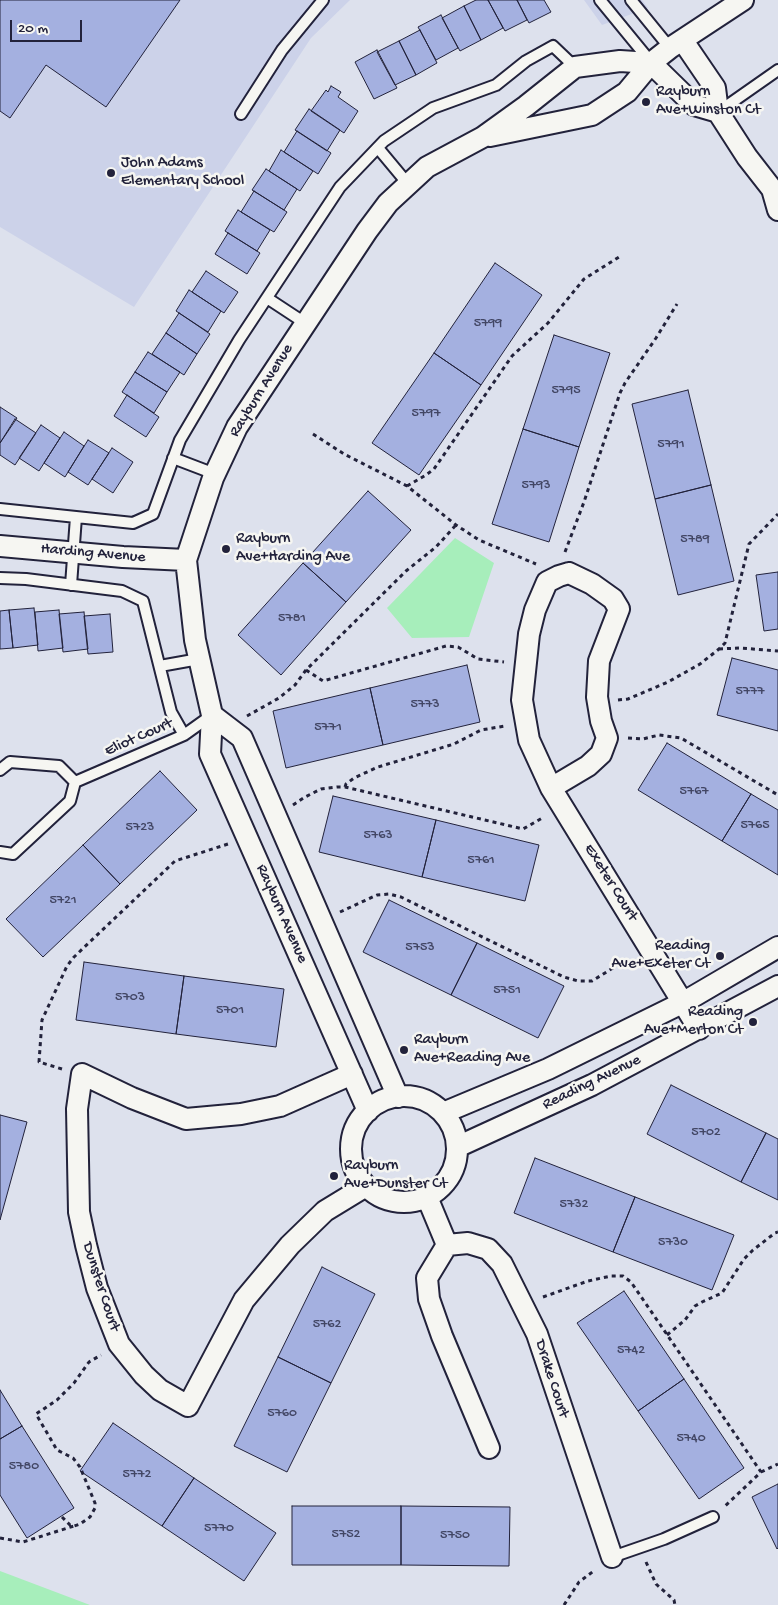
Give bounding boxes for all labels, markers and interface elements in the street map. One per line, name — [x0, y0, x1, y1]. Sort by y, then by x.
scale bar — [12, 10, 85, 42]
text: 20 m — [18, 20, 48, 38]
place label: Rayburn Ave+Winston Ct — [656, 83, 761, 121]
marker: Rayburn Ave+Winston Ct — [640, 96, 652, 108]
place label: John Adams Elementary School — [121, 154, 244, 192]
marker: John Adams Elementary School — [105, 167, 117, 179]
house number: 5799 — [474, 316, 502, 332]
street label: Rayburn Avenue — [226, 341, 298, 441]
house number: 5795 — [551, 383, 581, 399]
house number: 5797 — [412, 406, 440, 422]
house number: 5791 — [657, 437, 685, 453]
house number: 5793 — [522, 478, 550, 494]
place label: Rayburn Ave+Harding Ave — [236, 530, 350, 568]
house number: 5789 — [680, 532, 710, 548]
street label: Harding Avenue — [40, 540, 146, 568]
marker: Rayburn Ave+Harding Ave — [220, 543, 232, 555]
house number: 5781 — [278, 611, 306, 627]
house number: 5777 — [735, 684, 765, 700]
house number: 5773 — [410, 697, 440, 713]
street label: Eliot Court — [102, 715, 176, 761]
house number: 5771 — [314, 720, 342, 736]
house number: 5767 — [679, 784, 709, 800]
house number: 5765 — [740, 818, 770, 834]
house number: 5723 — [126, 820, 154, 836]
house number: 5763 — [363, 828, 393, 844]
street label: Exeter Court — [579, 841, 641, 925]
house number: 5761 — [467, 853, 495, 869]
street label: Rayburn Avenue — [251, 862, 311, 966]
house number: 5721 — [49, 893, 77, 909]
place label: Reading Ave+Exeter Ct — [611, 937, 710, 975]
house number: 5753 — [405, 940, 435, 956]
marker: Reading Ave+Exeter Ct — [714, 950, 726, 962]
house number: 5751 — [493, 983, 521, 999]
house number: 5703 — [115, 990, 145, 1006]
house number: 5701 — [216, 1003, 244, 1019]
place label: Reading Ave+Merton Ct — [644, 1003, 743, 1041]
marker: Reading Ave+Merton Ct — [747, 1016, 759, 1028]
place label: Rayburn Ave+Reading Ave — [414, 1031, 530, 1069]
marker: Rayburn Ave+Reading Ave — [398, 1044, 410, 1056]
street label: Reading Avenue — [540, 1051, 644, 1115]
house number: 5702 — [691, 1125, 721, 1141]
place label: Rayburn Ave+Dunster Ct — [344, 1157, 447, 1195]
marker: Rayburn Ave+Dunster Ct — [328, 1170, 340, 1182]
house number: 5732 — [560, 1197, 588, 1213]
house number: 5730 — [658, 1235, 688, 1251]
street label: Dunster Court — [77, 1240, 123, 1334]
house number: 5762 — [313, 1317, 341, 1333]
street label: Drake Court — [529, 1338, 573, 1420]
house number: 5742 — [617, 1343, 645, 1359]
house number: 5760 — [267, 1406, 297, 1422]
house number: 5740 — [676, 1431, 706, 1447]
house number: 5780 — [9, 1459, 39, 1475]
house number: 5772 — [123, 1467, 151, 1483]
house number: 5770 — [204, 1521, 234, 1537]
house number: 5752 — [332, 1527, 360, 1543]
house number: 5750 — [440, 1528, 470, 1544]

